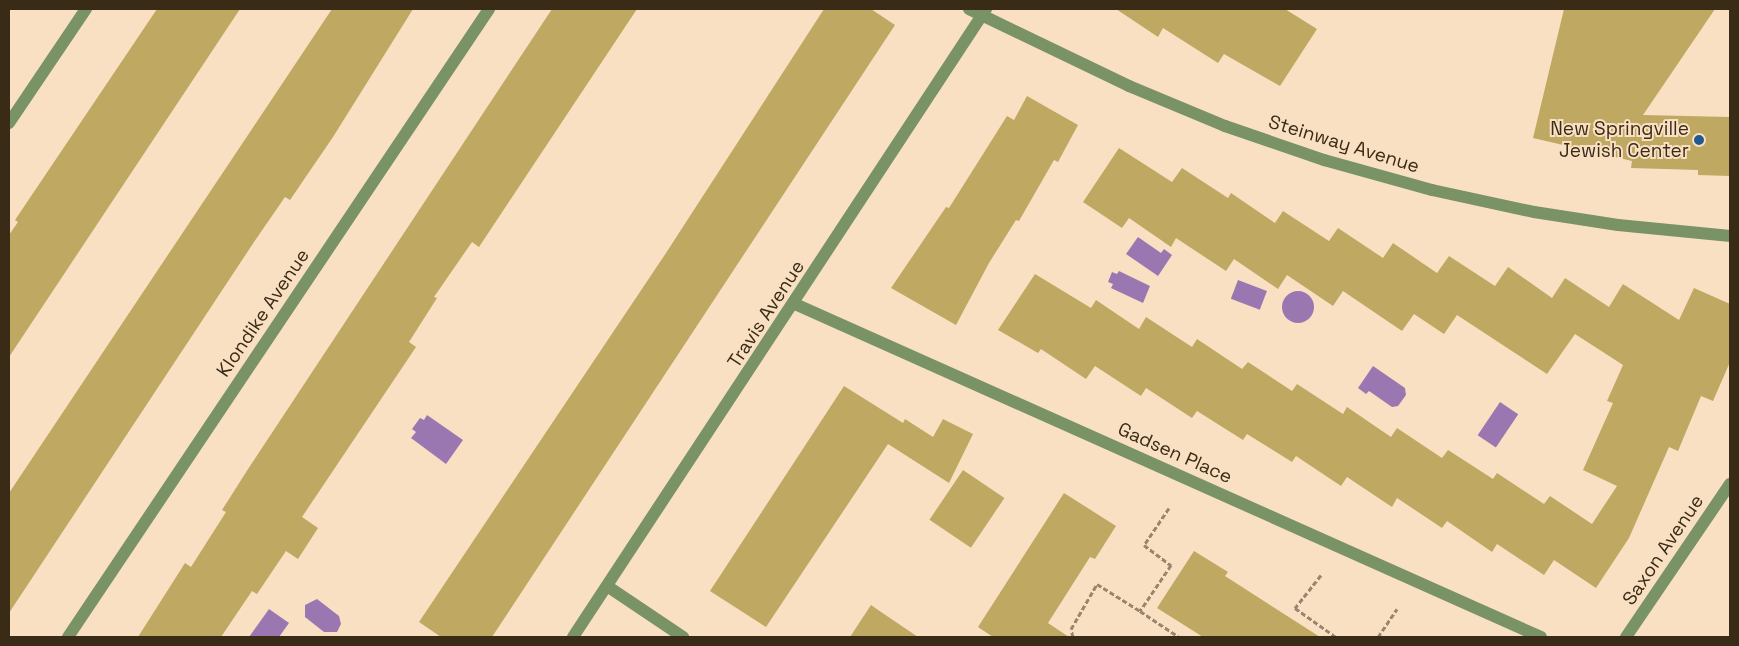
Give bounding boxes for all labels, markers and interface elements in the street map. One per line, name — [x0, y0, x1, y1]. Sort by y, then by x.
street label: Steinway Avenue — [1266, 110, 1422, 178]
place label: New Springville Jewish Center — [1550, 118, 1689, 162]
marker: New Springville Jewish Center — [1693, 134, 1705, 146]
street label: Klondike Avenue — [212, 245, 314, 381]
street label: Travis Avenue — [723, 256, 809, 372]
street label: Gadsen Place — [1114, 418, 1236, 488]
street label: Saxon Avenue — [1618, 490, 1708, 610]

